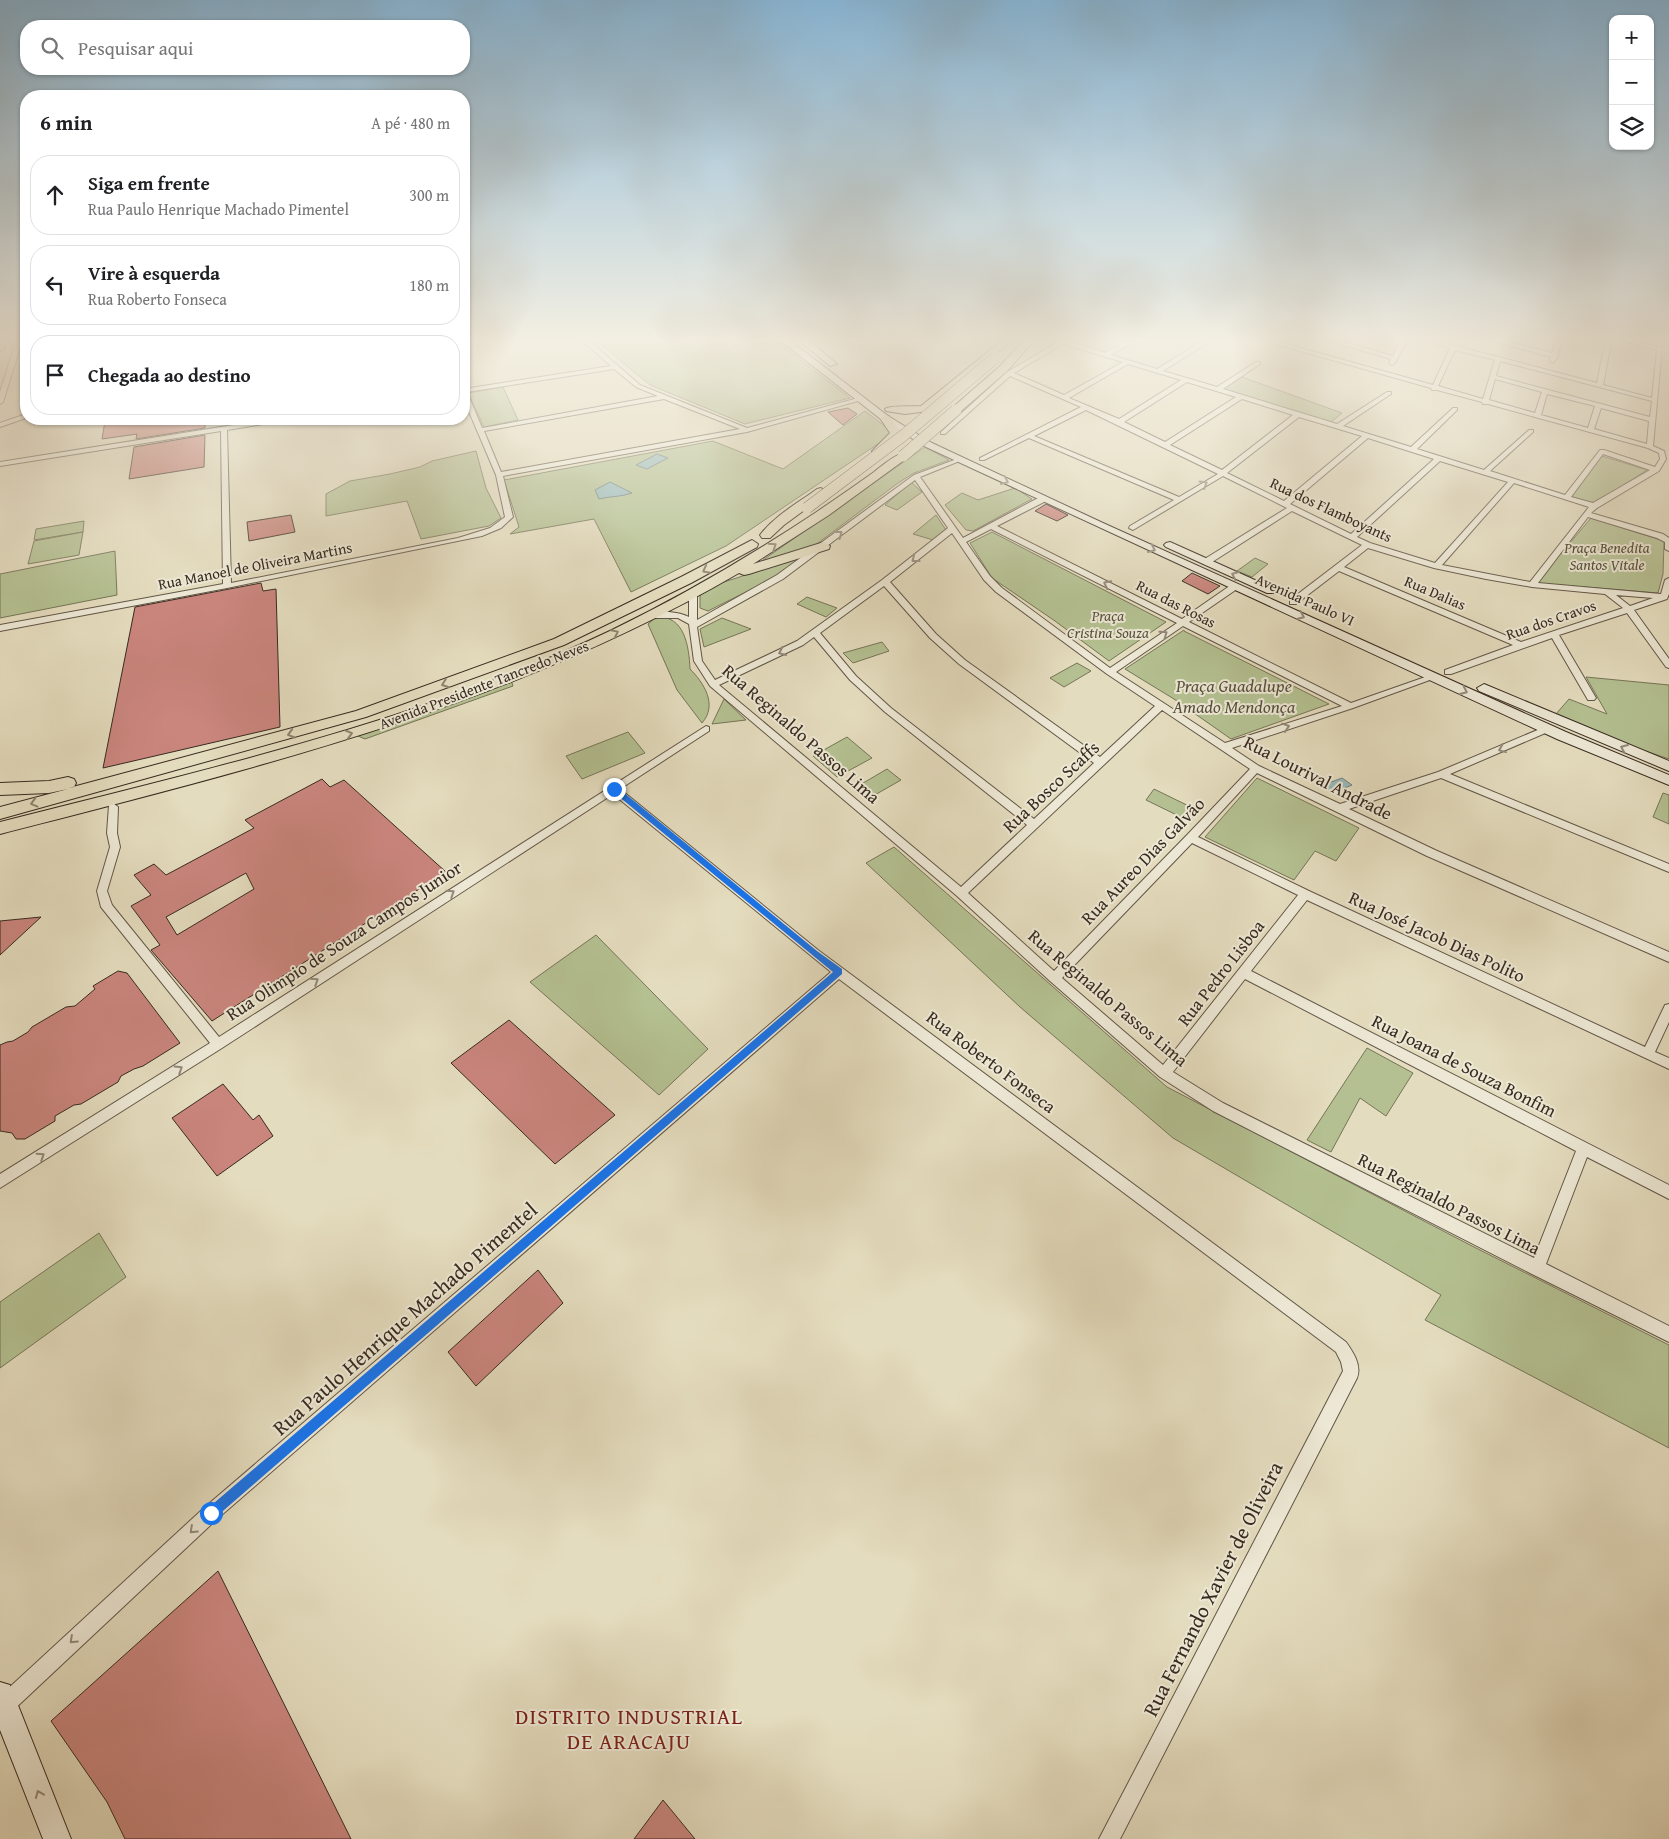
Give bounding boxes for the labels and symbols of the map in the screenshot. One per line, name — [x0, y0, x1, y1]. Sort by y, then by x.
street label: Rua dos Flamboyants — [1267, 472, 1396, 547]
one-way arrow — [1000, 475, 1009, 485]
one-way arrow — [1199, 481, 1208, 491]
one-way arrow — [833, 532, 842, 540]
street label: Rua Manoel de Oliveira Martins — [156, 536, 354, 595]
park label: Praça Benedita Santos Vitale — [1563, 537, 1650, 575]
one-way arrow — [767, 542, 776, 552]
one-way arrow — [1147, 543, 1156, 553]
one-way arrow — [912, 553, 921, 561]
one-way arrow — [702, 564, 711, 574]
street label: Avenida Paulo VI — [1252, 568, 1358, 631]
street label: Rua Dalias — [1401, 570, 1469, 615]
one-way arrow — [1231, 571, 1240, 581]
street label: Rua das Rosas — [1133, 574, 1220, 633]
one-way arrow — [1103, 580, 1112, 590]
street label: Rua dos Cravos — [1503, 594, 1599, 645]
park label: Praça Cristina Souza — [1067, 605, 1149, 643]
one-way arrow — [1296, 611, 1304, 621]
one-way arrow — [610, 629, 619, 639]
one-way arrow — [1158, 631, 1168, 640]
street label: Avenida Presidente Tancredo Neves — [376, 635, 592, 734]
one-way arrow — [778, 645, 787, 656]
street label: Rua Reginaldo Passos Lima — [716, 657, 887, 810]
park label: Praça Guadalupe Amado Mendonça — [1172, 672, 1296, 720]
one-way arrow — [441, 678, 450, 688]
one-way arrow — [1459, 684, 1468, 695]
one-way arrow — [1282, 722, 1290, 732]
one-way arrow — [287, 728, 295, 738]
street label: Rua Lourival Andrade — [1239, 728, 1397, 827]
one-way arrow — [345, 730, 353, 740]
street label: Rua Bosco Scaffs — [996, 734, 1105, 839]
one-way arrow — [1498, 743, 1507, 754]
one-way arrow — [1620, 743, 1629, 754]
route end — [603, 778, 626, 801]
street label: Rua Aureo Dias Galvão — [1074, 791, 1211, 931]
one-way arrow — [31, 798, 39, 808]
street label: Rua Olimpio de Souza Campos Junior — [220, 854, 468, 1027]
street label: Rua José Jacob Dias Polito — [1345, 884, 1530, 989]
one-way arrow — [446, 889, 455, 899]
street label: Rua Pedro Lisboa — [1170, 913, 1271, 1032]
street label: Rua Reginaldo Passos Lima — [1022, 922, 1195, 1073]
one-way arrow — [310, 978, 319, 987]
street label: Rua Roberto Fonseca — [921, 1004, 1062, 1120]
street label: Rua Joana de Souza Bonfim — [1367, 1007, 1561, 1124]
one-way arrow — [173, 1066, 182, 1075]
street label: Rua Reginaldo Passos Lima — [1353, 1146, 1546, 1262]
one-way arrow — [36, 1152, 45, 1162]
street label: Rua Paulo Henrique Machado Pimentel — [265, 1195, 544, 1443]
street label: Rua Fernando Xavier de Oliveira — [1135, 1456, 1291, 1722]
route start — [200, 1502, 223, 1525]
one-way arrow — [190, 1524, 199, 1533]
one-way arrow — [70, 1634, 79, 1643]
district label: DISTRITO INDUSTRIAL DE ARACAJU — [515, 1700, 743, 1757]
one-way arrow — [34, 1790, 45, 1799]

